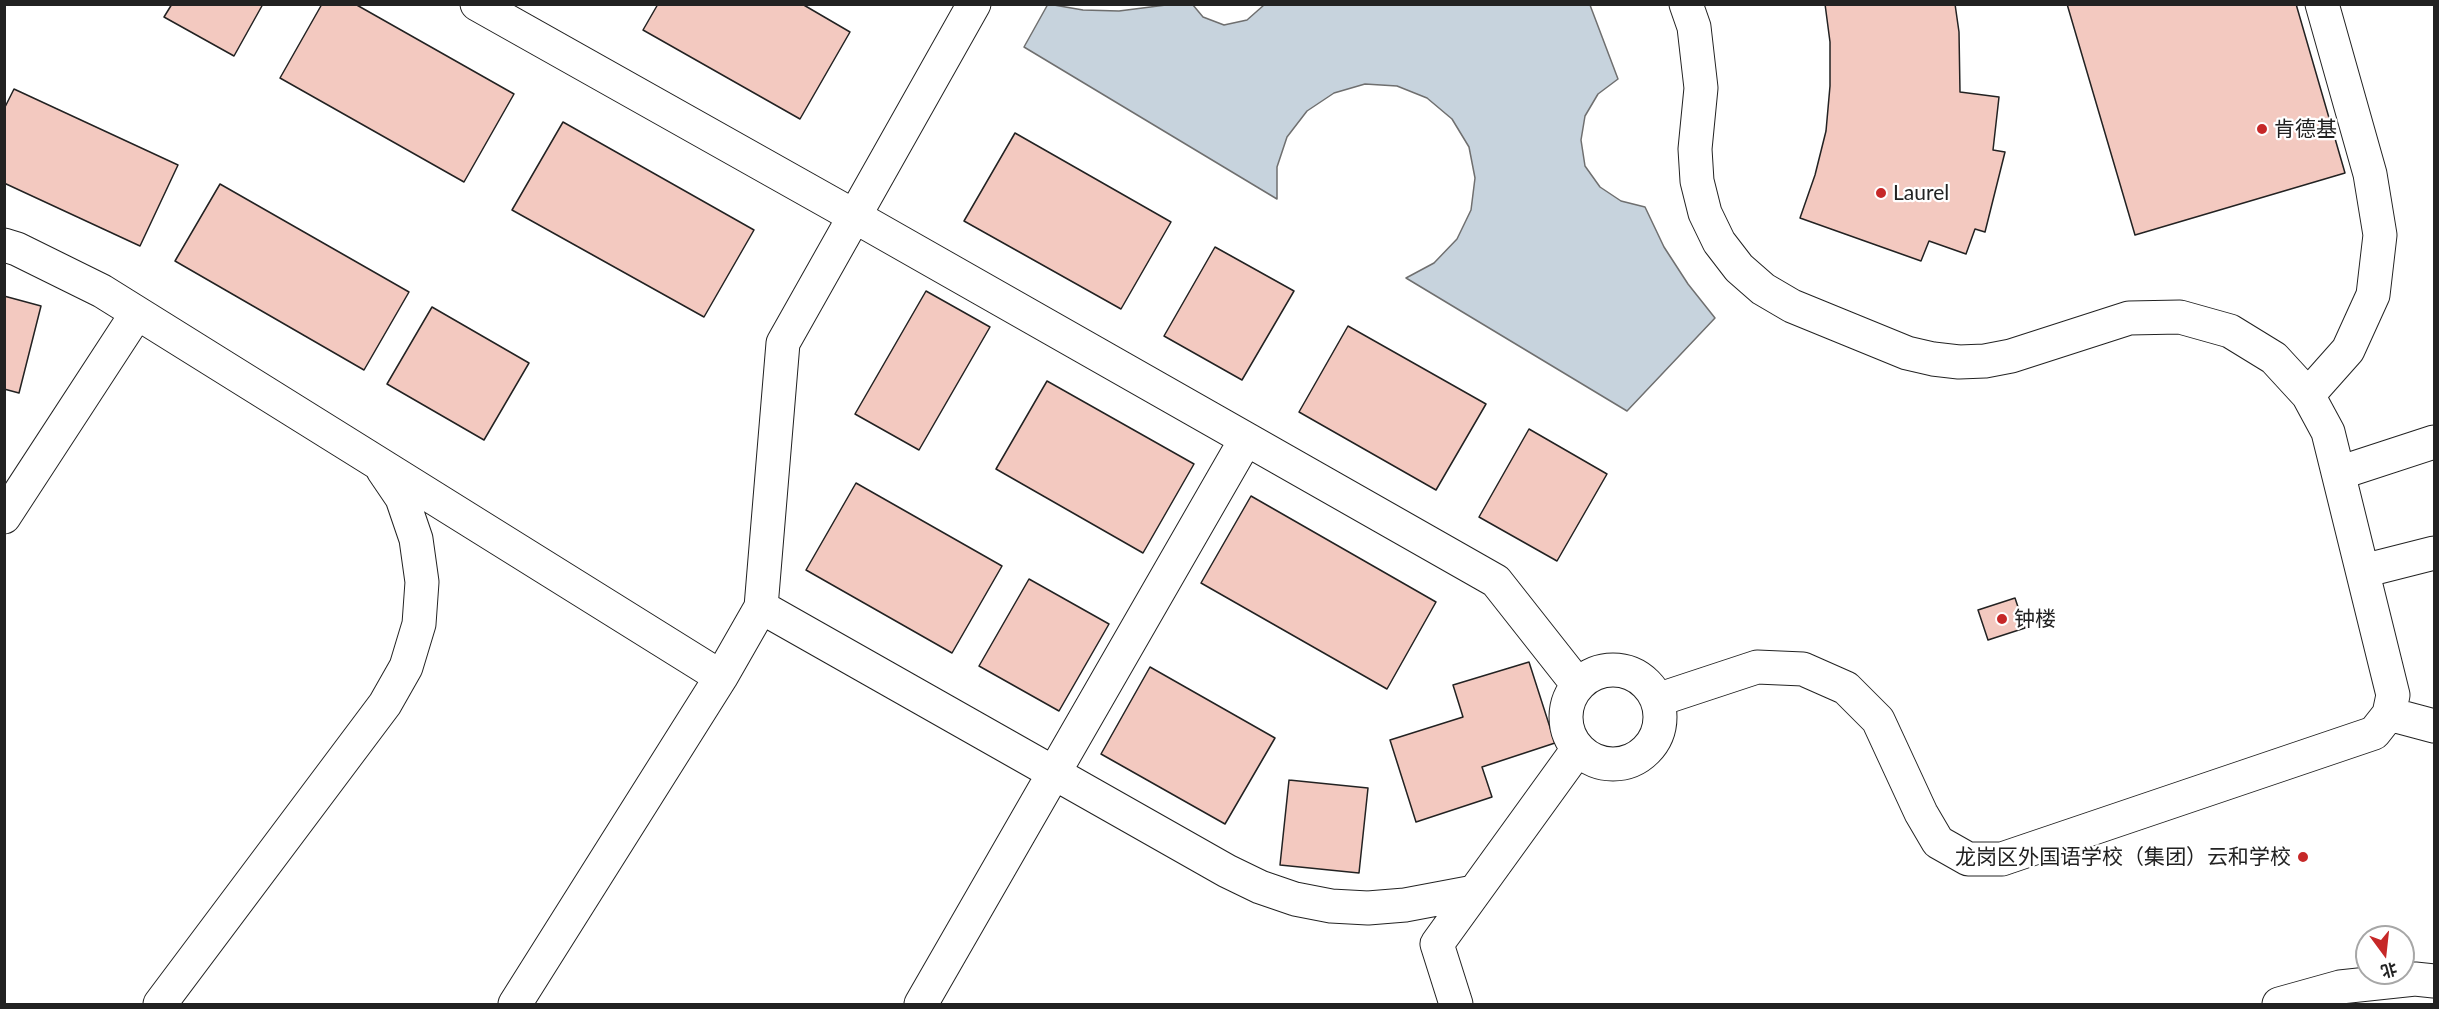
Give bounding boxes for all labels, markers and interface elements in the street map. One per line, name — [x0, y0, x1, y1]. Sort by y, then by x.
place label: 肯德基 — [2274, 116, 2337, 142]
marker: 肯德基 — [2255, 122, 2269, 136]
place label: Laurel — [1893, 180, 1949, 206]
marker: Laurel — [1874, 186, 1888, 200]
place label: 钟楼 — [2014, 606, 2056, 632]
marker: 钟楼 — [1995, 612, 2009, 626]
place label: 龙岗区外国语学校（集团）云和学校 — [1955, 844, 2291, 870]
marker: 龙岗区外国语学校（集团）云和学校 — [2296, 850, 2310, 864]
north arrow — [2355, 925, 2415, 985]
text: 北 — [2379, 960, 2399, 982]

